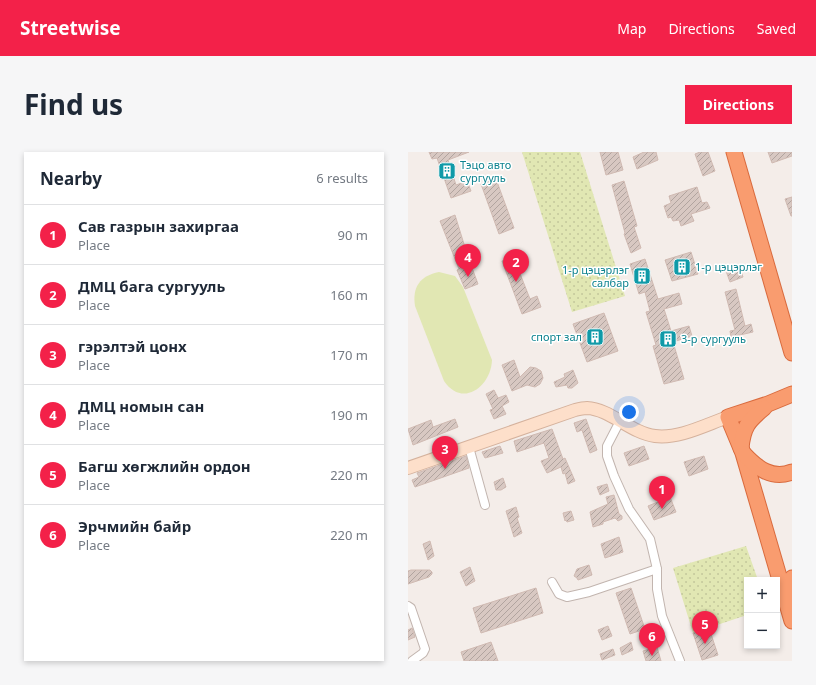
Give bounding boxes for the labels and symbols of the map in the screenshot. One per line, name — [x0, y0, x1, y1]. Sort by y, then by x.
place label: Тэцо авто сургууль — [460, 157, 511, 185]
building icon: Тэцо авто сургууль — [437, 161, 457, 181]
pin: 4 — [455, 244, 481, 277]
pin: 2 — [503, 249, 529, 282]
building icon: 1-р цэцэрлэг — [672, 257, 692, 277]
place label: 1-р цэцэрлэг — [695, 259, 762, 274]
place label: 1-р цэцэрлэг салбар — [562, 262, 629, 290]
building icon: 1-р цэцэрлэг салбар — [632, 266, 652, 286]
building icon: спорт зал — [585, 327, 605, 347]
place label: спорт зал — [531, 329, 582, 344]
building icon: 3-р сургууль — [658, 329, 678, 349]
place label: 3-р сургууль — [681, 331, 746, 346]
your location — [619, 402, 639, 422]
pin: 3 — [432, 436, 458, 469]
pin: 1 — [649, 476, 675, 509]
pin: 5 — [692, 611, 718, 644]
pin: 6 — [639, 623, 665, 656]

